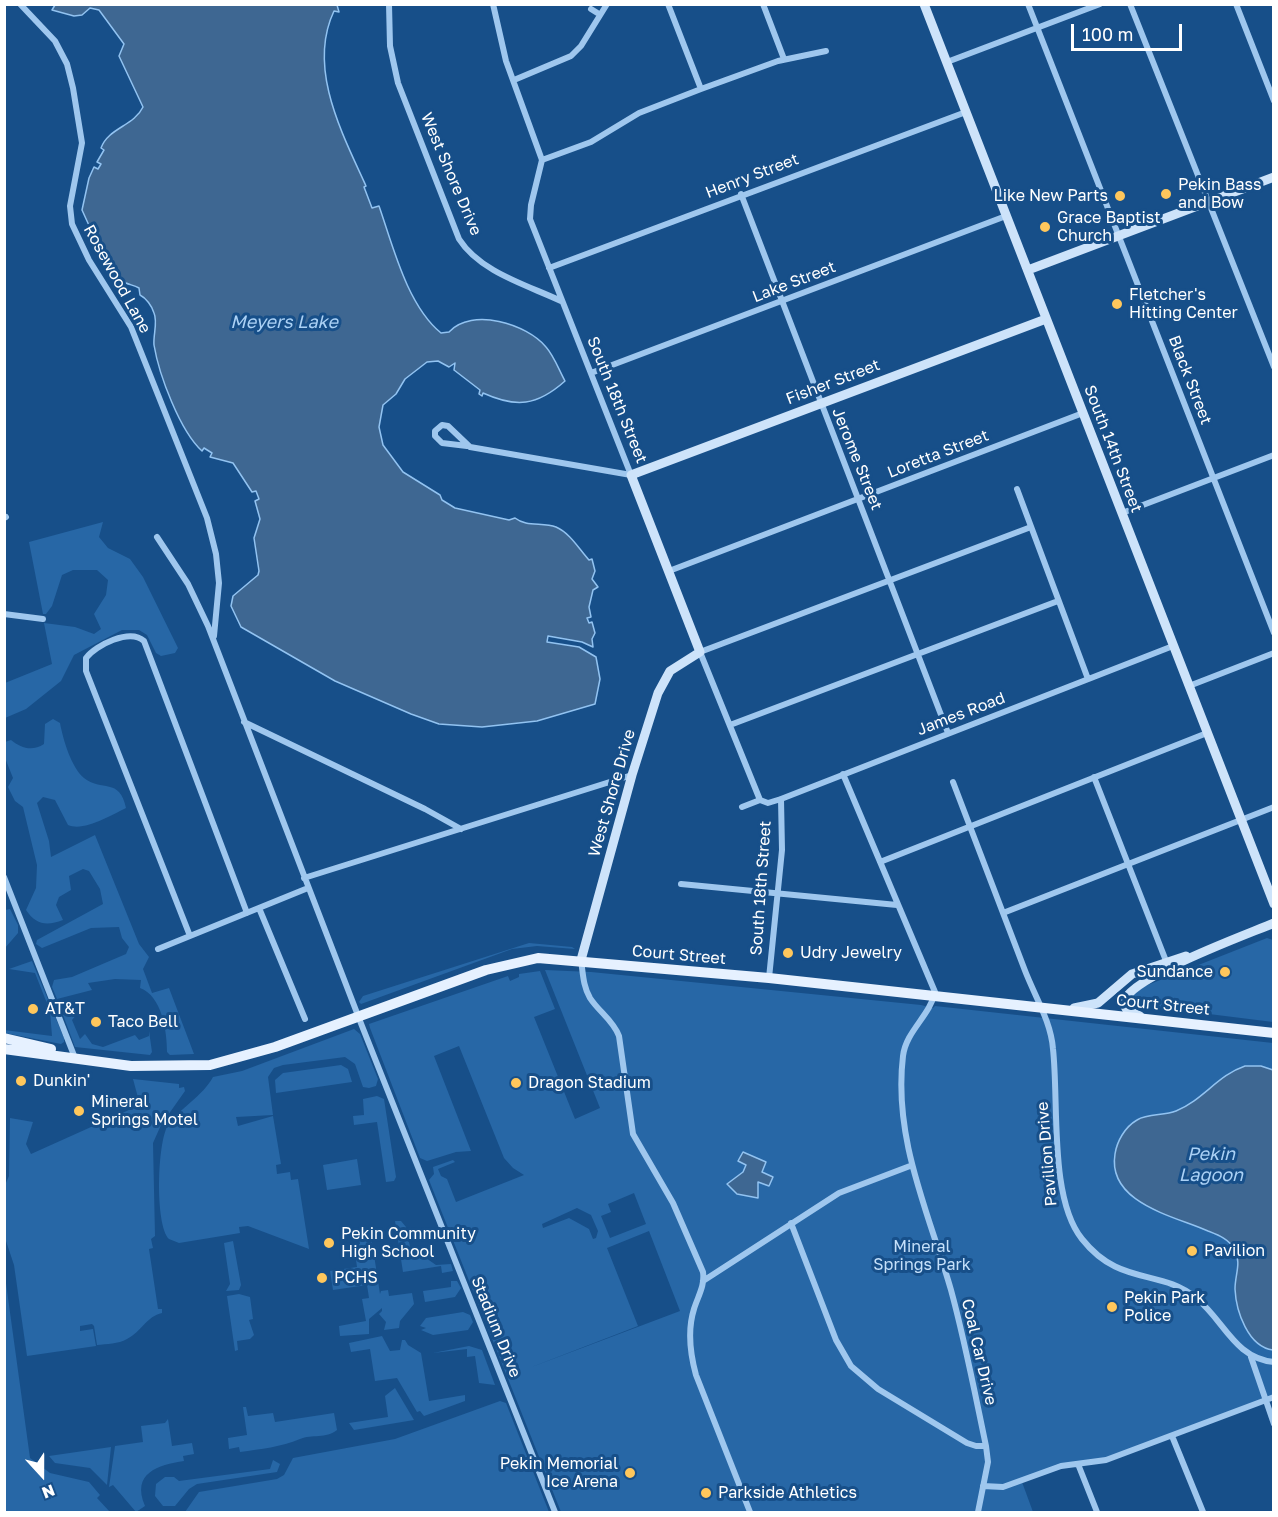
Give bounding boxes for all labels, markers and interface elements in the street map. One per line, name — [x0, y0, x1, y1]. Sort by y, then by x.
scale bar — [1074, 12, 1185, 50]
text: 100 m — [1082, 23, 1133, 45]
street label: West Shore Drive — [416, 110, 486, 238]
street label: Henry Street — [703, 149, 801, 203]
place label: Pekin Bass and Bow — [1178, 175, 1261, 213]
place label: Like New Parts — [994, 186, 1108, 206]
marker: Pekin Bass and Bow — [1159, 187, 1173, 201]
marker: Like New Parts — [1113, 189, 1127, 203]
place label: Grace Baptist Church — [1057, 208, 1161, 246]
marker: Grace Baptist Church — [1038, 220, 1052, 234]
street label: Rosewood Lane — [79, 221, 155, 337]
street label: Lake Street — [750, 257, 838, 307]
place label: Fletcher's Hitting Center — [1129, 285, 1238, 323]
marker: Fletcher's Hitting Center — [1110, 297, 1124, 311]
water label: Meyers Lake — [230, 311, 338, 333]
street label: Black Street — [1164, 333, 1216, 427]
street label: South 18th Street — [583, 334, 651, 466]
street label: Fisher Street — [783, 355, 883, 409]
street label: South 14th Street — [1080, 383, 1146, 515]
street label: Jerome Street — [828, 405, 886, 513]
street label: Loretta Street — [885, 426, 991, 482]
street label: James Road — [914, 688, 1008, 740]
street label: West Shore Drive — [585, 727, 639, 859]
street label: South 18th Street — [747, 820, 775, 956]
street label: Court Street — [631, 941, 727, 969]
place label: Udry Jewelry — [800, 943, 902, 963]
marker: Udry Jewelry — [781, 946, 795, 960]
place label: Sundance — [1137, 962, 1213, 982]
marker: Sundance — [1218, 965, 1232, 979]
street label: Court Street — [1115, 991, 1211, 1019]
place label: AT&T — [45, 999, 85, 1019]
marker: AT&T — [26, 1002, 40, 1016]
place label: Taco Bell — [108, 1012, 178, 1032]
marker: Taco Bell — [89, 1015, 103, 1029]
place label: Dunkin' — [33, 1071, 90, 1091]
place label: Dragon Stadium — [528, 1073, 651, 1093]
marker: Dunkin' — [14, 1074, 28, 1088]
marker: Dragon Stadium — [509, 1076, 523, 1090]
place label: Mineral Springs Motel — [91, 1092, 198, 1130]
street label: Pavilion Drive — [1033, 1101, 1061, 1207]
marker: Mineral Springs Motel — [72, 1104, 86, 1118]
water label: Pekin Lagoon — [1179, 1143, 1243, 1186]
place label: Pekin Community High School — [341, 1224, 476, 1262]
marker: Pekin Community High School — [322, 1236, 336, 1250]
park label: Mineral Springs Park — [873, 1237, 971, 1275]
place label: Pavilion — [1204, 1241, 1265, 1261]
marker: Pavilion — [1185, 1244, 1199, 1258]
place label: PCHS — [334, 1268, 378, 1288]
marker: PCHS — [315, 1271, 329, 1285]
street label: Stadium Drive — [467, 1274, 525, 1380]
place label: Pekin Park Police — [1124, 1288, 1205, 1326]
street label: Coal Car Drive — [957, 1297, 1001, 1407]
marker: Pekin Park Police — [1105, 1300, 1119, 1314]
north arrow — [12, 1445, 72, 1505]
place label: Pekin Memorial Ice Arena — [500, 1454, 618, 1492]
marker: Pekin Memorial Ice Arena — [623, 1466, 637, 1480]
text: N — [39, 1480, 58, 1503]
place label: Parkside Athletics — [718, 1483, 857, 1503]
marker: Parkside Athletics — [699, 1486, 713, 1500]

